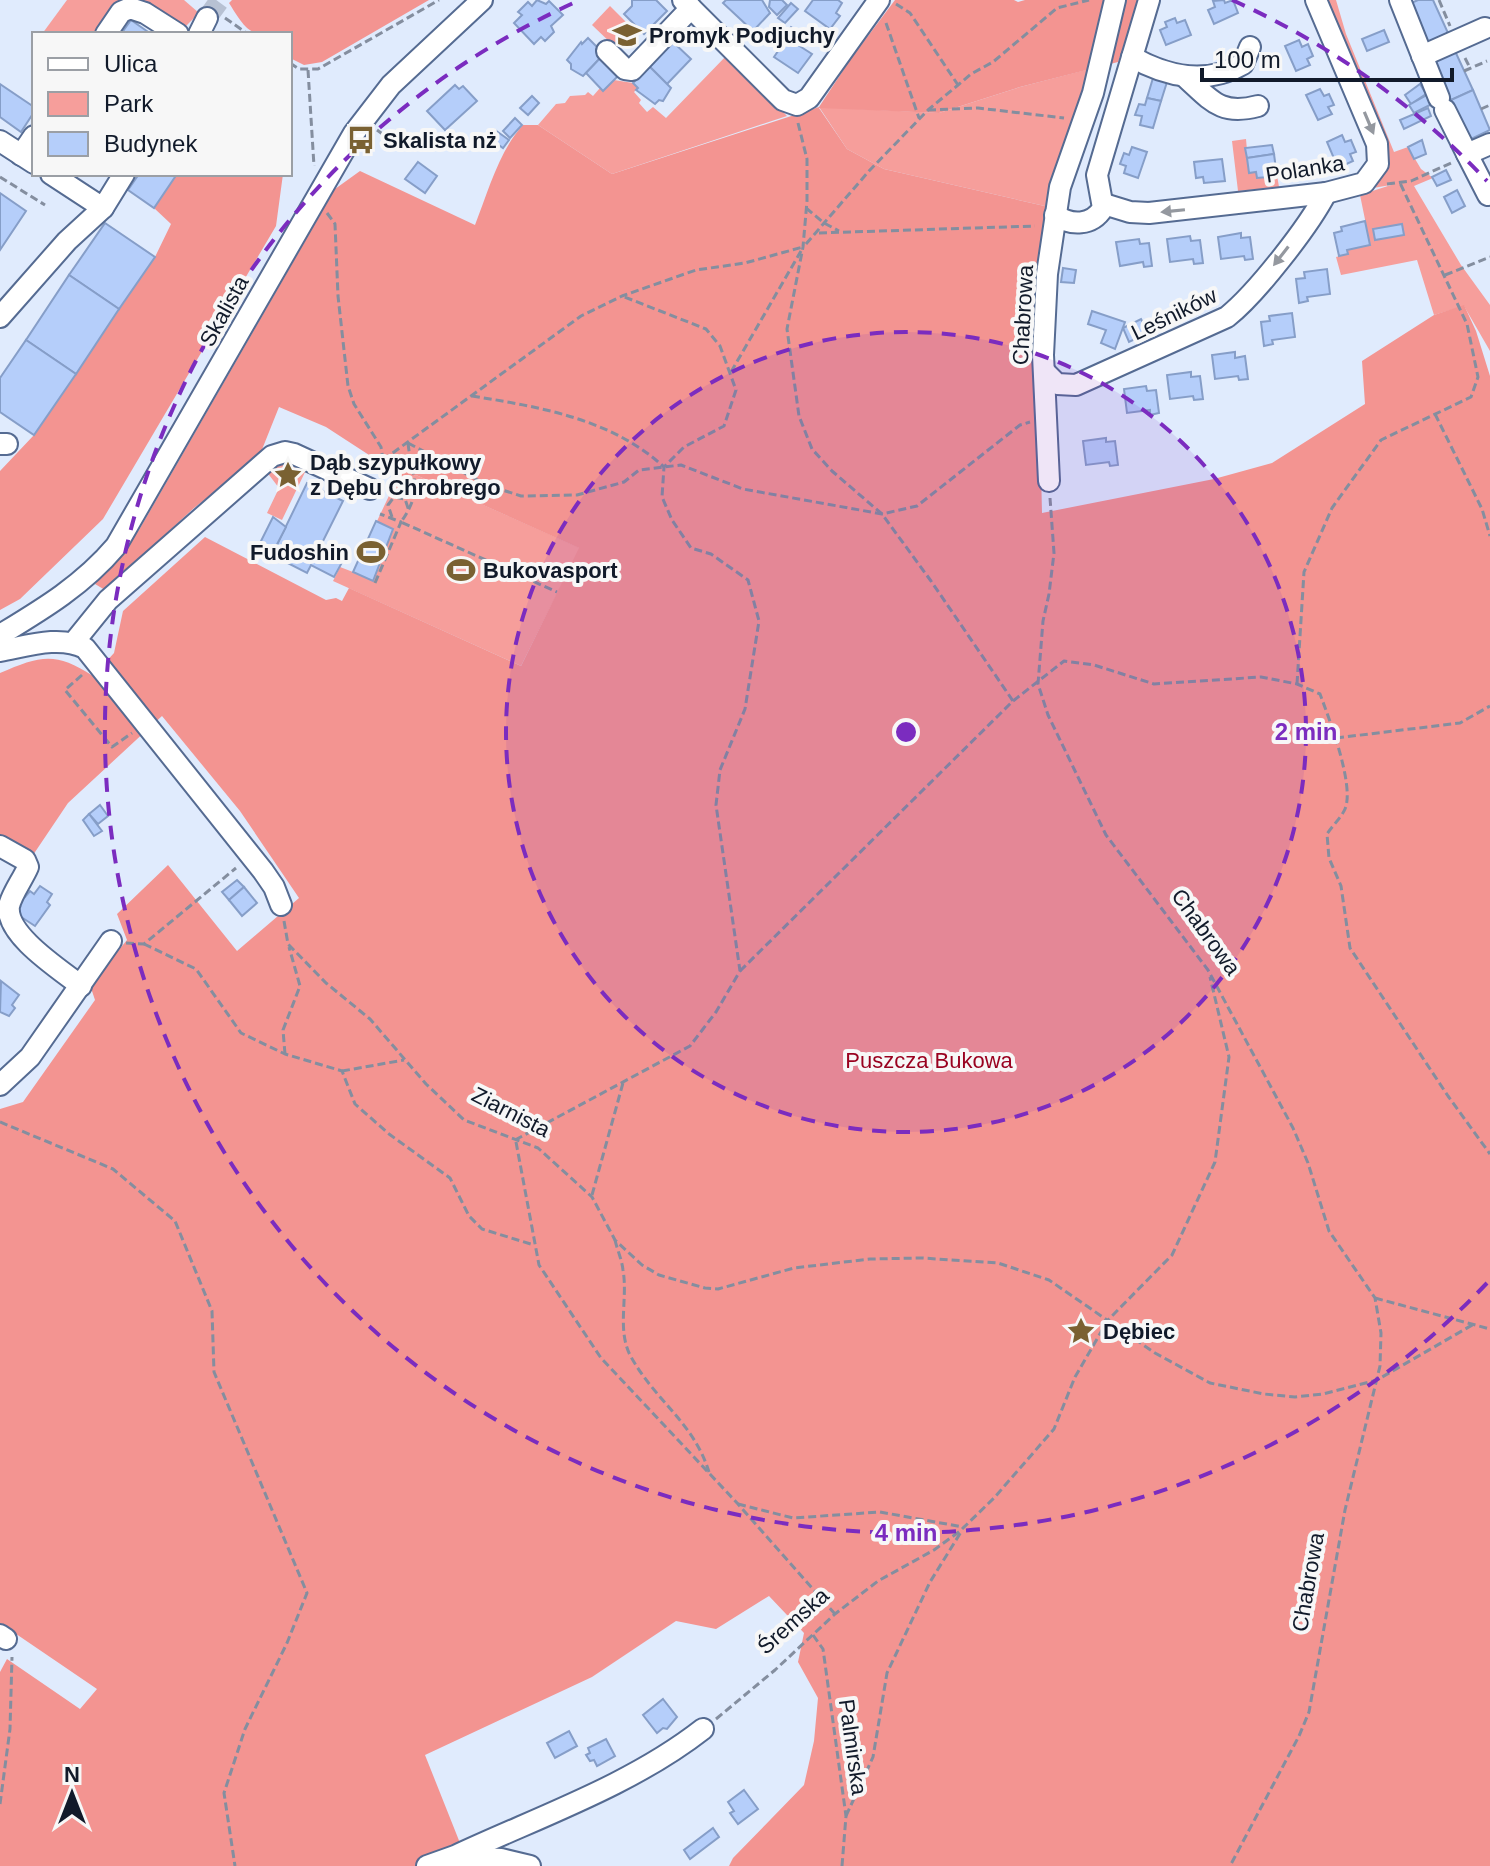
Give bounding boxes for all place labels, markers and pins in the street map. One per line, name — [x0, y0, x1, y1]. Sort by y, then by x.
school or university icon: Promyk Podjuchy — [612, 20, 642, 50]
place label: Promyk Podjuchy — [649, 23, 836, 48]
bus stop icon: Skalista nż — [346, 125, 376, 155]
place label: Skalista nż — [383, 128, 497, 153]
place label: Dąb szypułkowy z Dębu Chrobrego — [310, 450, 501, 500]
place icon: Dąb szypułkowy z Dębu Chrobrego — [273, 460, 303, 490]
sports icon: Fudoshin — [356, 537, 386, 567]
place label: Fudoshin — [250, 540, 349, 565]
sports icon: Bukovasport — [446, 555, 476, 585]
place label: Bukovasport — [483, 558, 618, 583]
centre of rings — [892, 718, 920, 746]
place icon: Dębiec — [1066, 1316, 1096, 1346]
place label: Dębiec — [1103, 1319, 1175, 1344]

